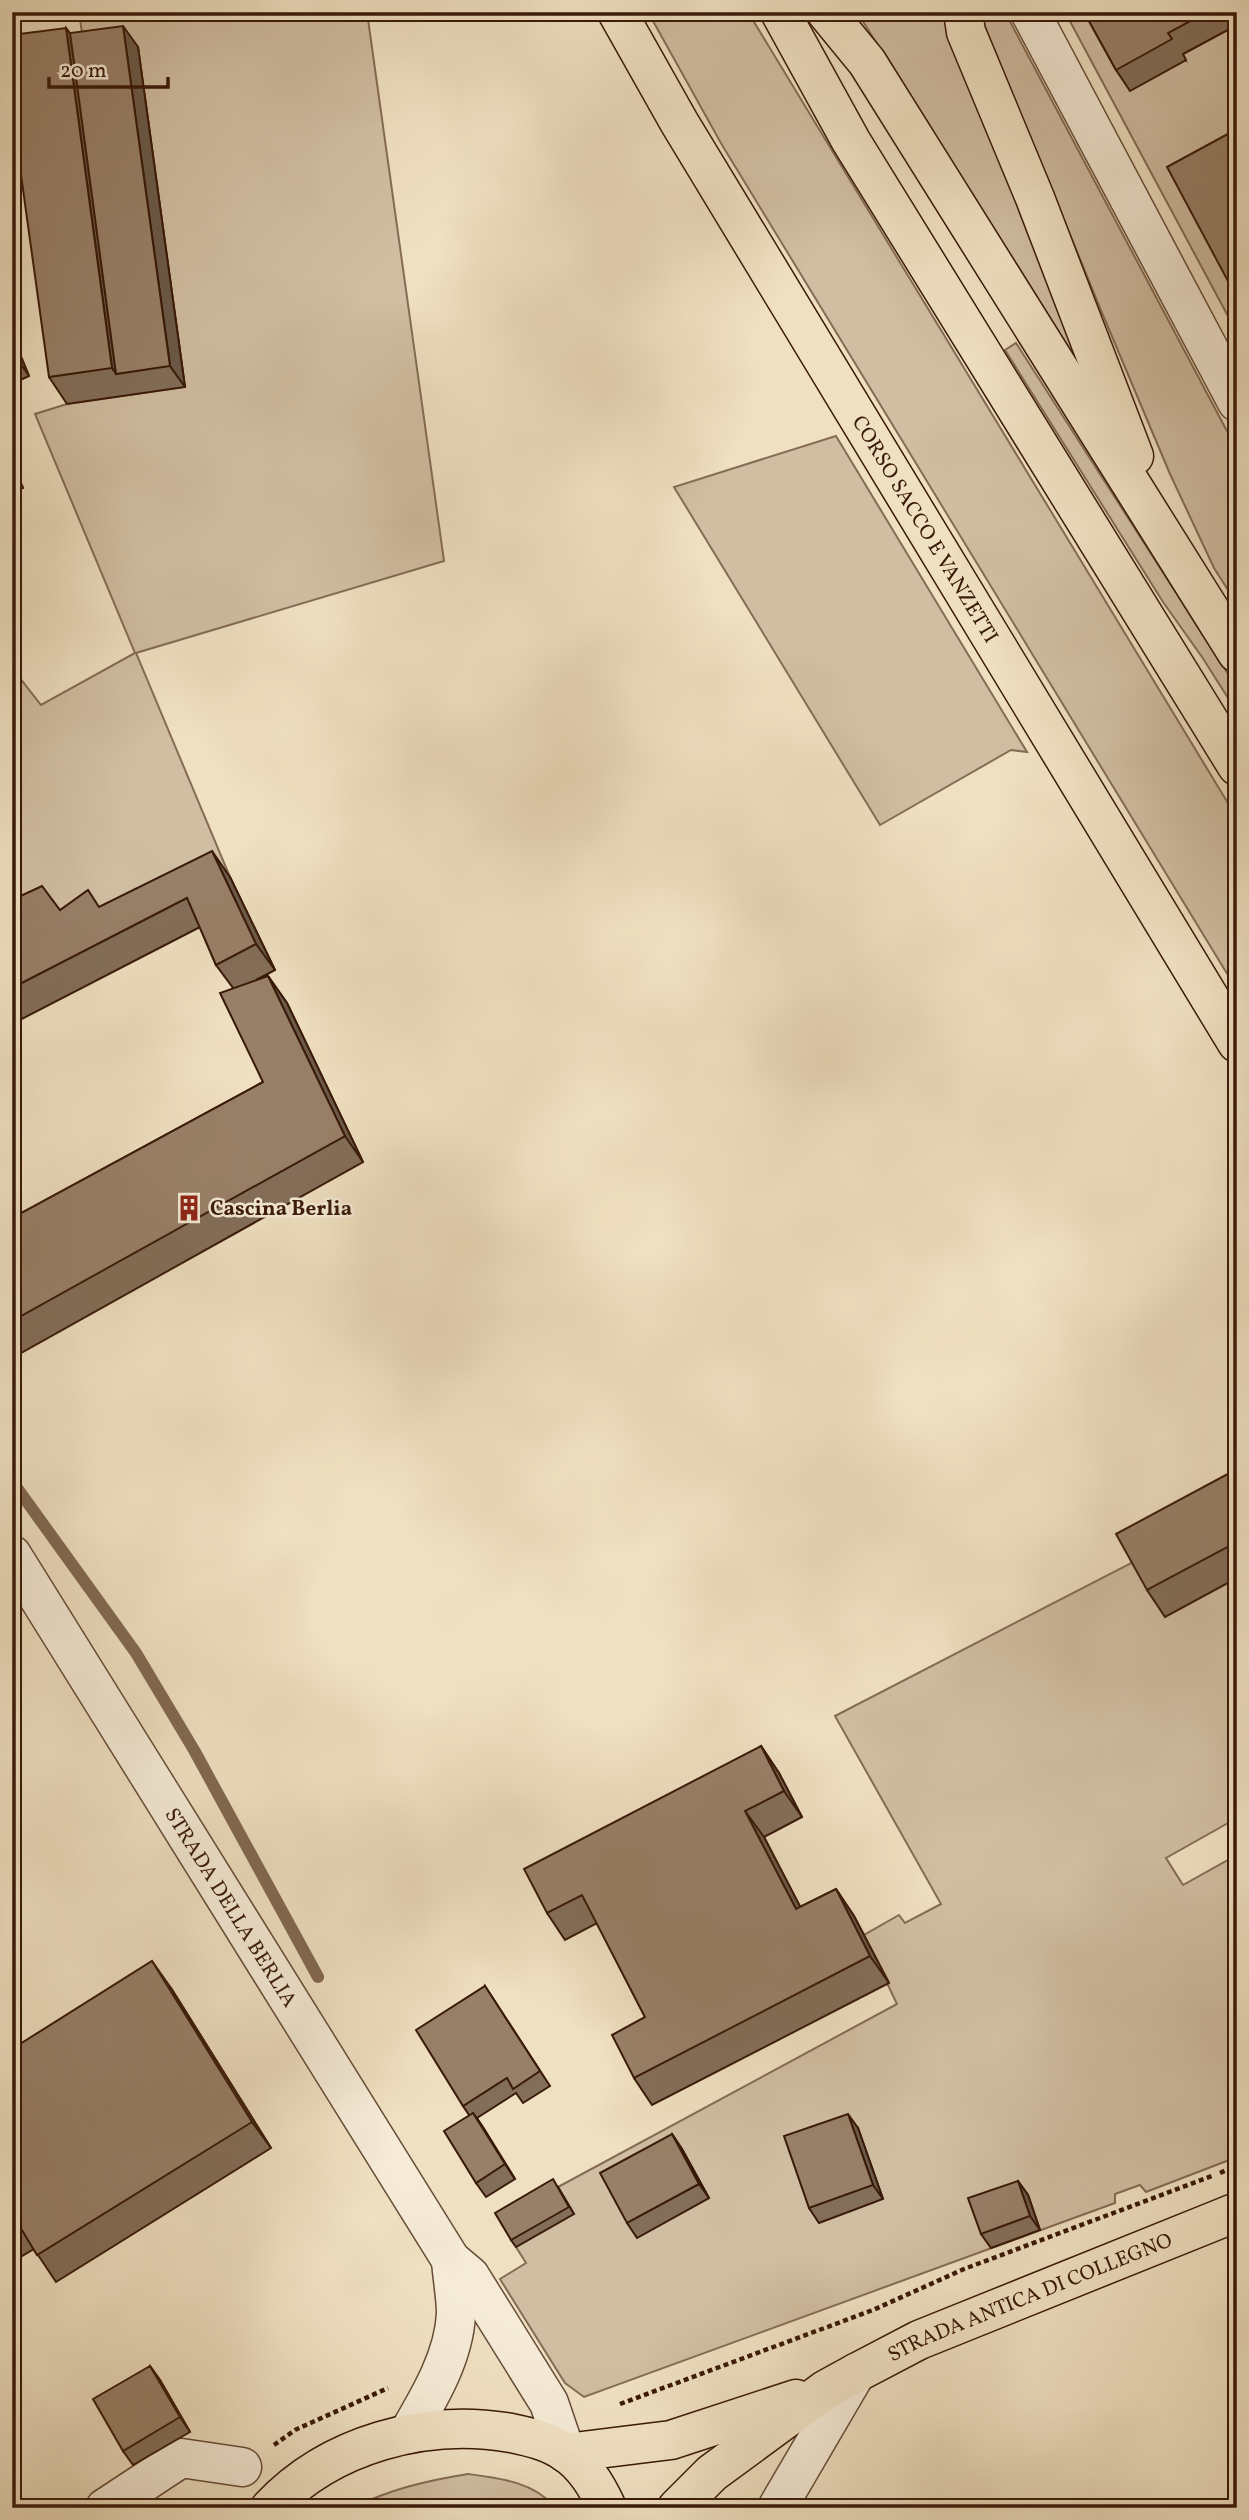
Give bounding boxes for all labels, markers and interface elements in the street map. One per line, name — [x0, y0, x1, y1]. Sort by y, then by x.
scale bar — [49, 46, 168, 90]
text: 20 m — [60, 57, 106, 86]
street label: CORSO SACCO E VANZETTI — [844, 410, 1004, 649]
building icon: Cascina Berlia — [174, 1193, 204, 1223]
place label: Cascina Berlia — [210, 1195, 352, 1224]
street label: STRADA DELLA BERLIA — [157, 1803, 303, 2014]
street label: STRADA ANTICA DI COLLEGNO — [883, 2227, 1177, 2370]

